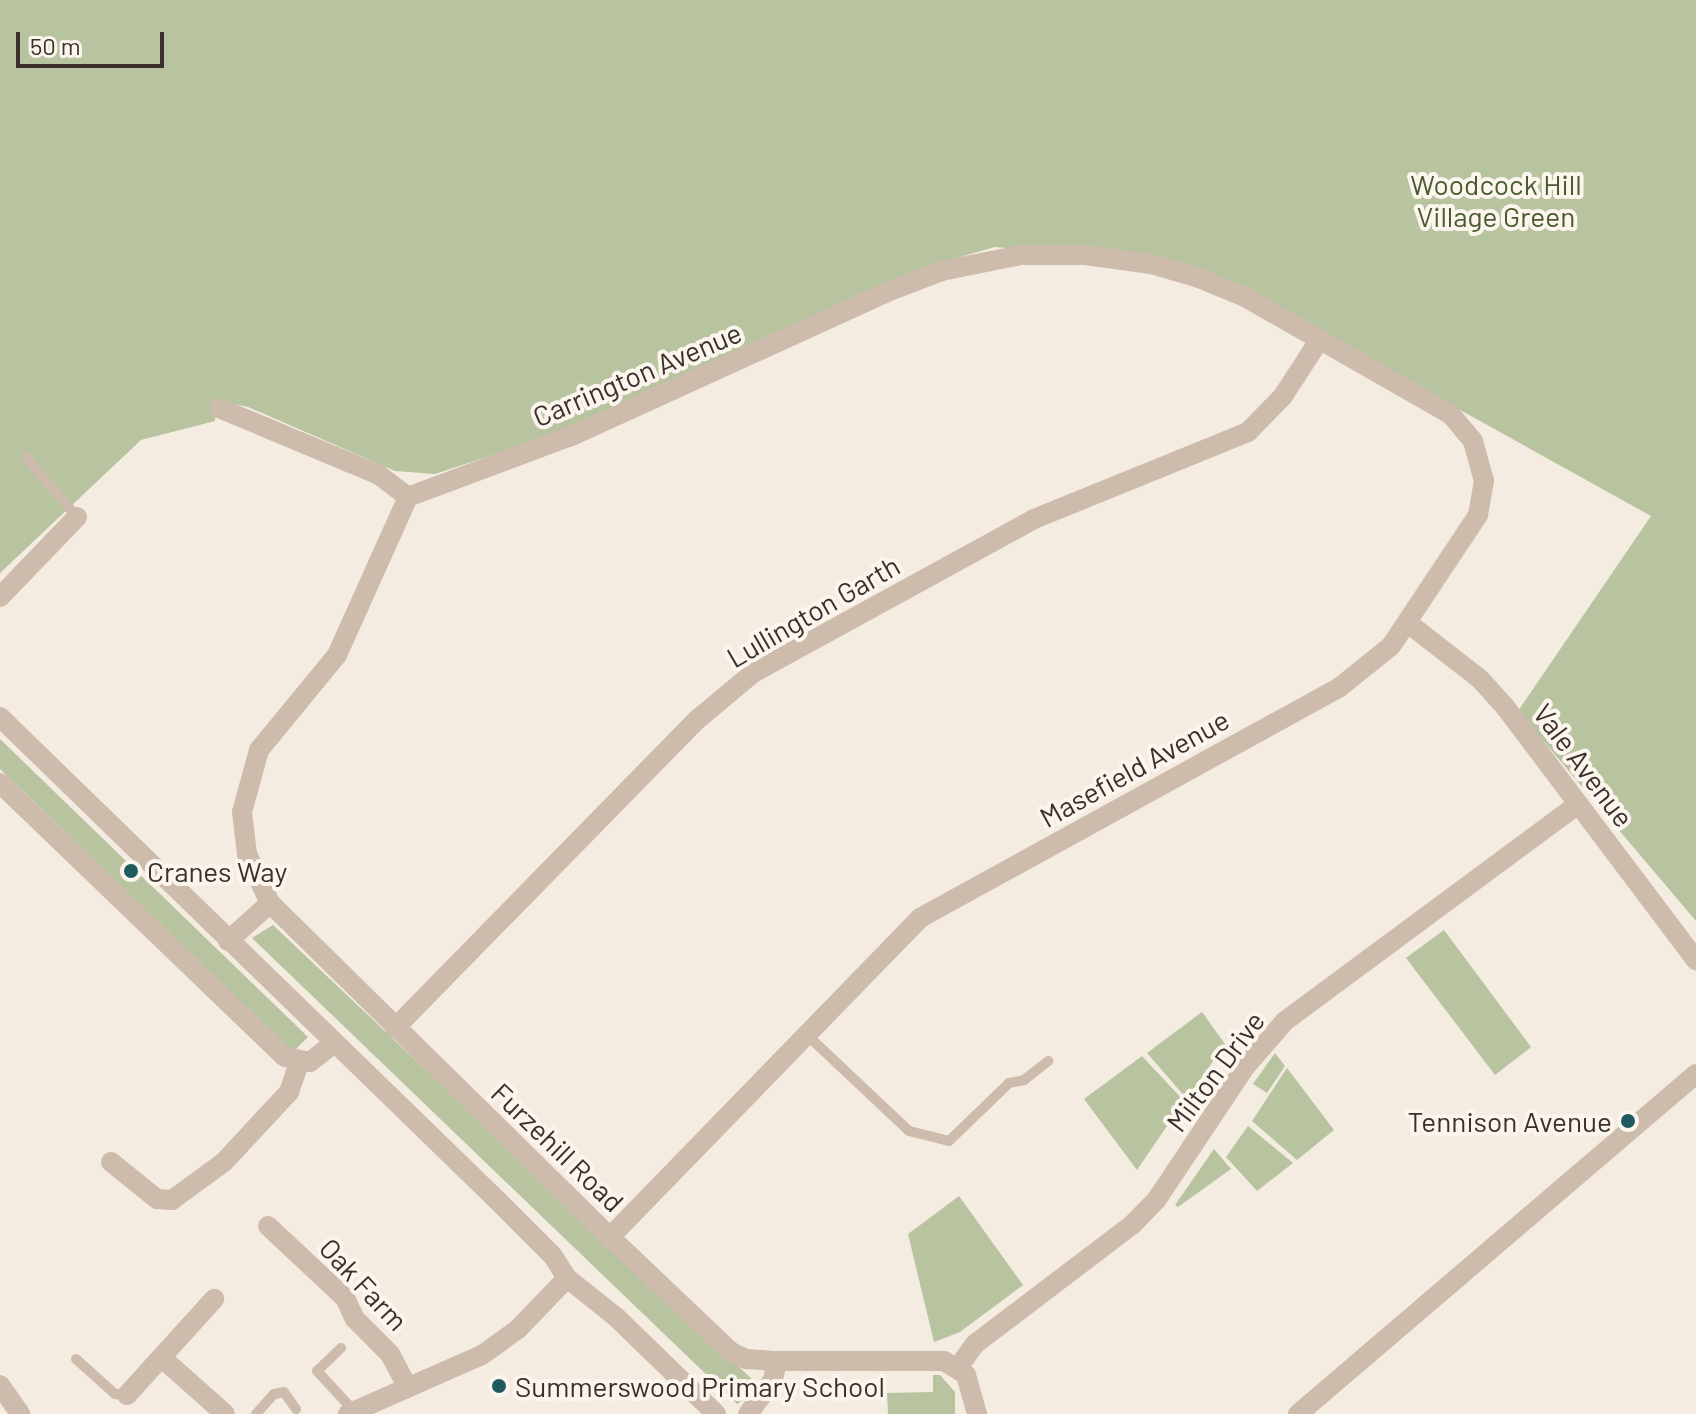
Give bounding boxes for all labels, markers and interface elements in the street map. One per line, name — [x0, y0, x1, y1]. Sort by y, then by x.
scale bar — [20, 16, 168, 66]
text: 50 m — [30, 31, 81, 60]
park label: Woodcock Hill Village Green — [1410, 167, 1582, 233]
street label: Carrington Avenue — [528, 315, 746, 433]
street label: Lullington Garth — [721, 548, 905, 674]
street label: Vale Avenue — [1527, 697, 1641, 833]
street label: Masefield Avenue — [1034, 702, 1234, 834]
place label: Cranes Way — [147, 854, 287, 888]
marker: Cranes Way — [122, 862, 140, 880]
street label: Milton Drive — [1159, 1004, 1271, 1138]
street label: Furzehill Road — [485, 1076, 631, 1218]
place label: Tennison Avenue — [1407, 1104, 1612, 1138]
marker: Tennison Avenue — [1619, 1112, 1637, 1130]
street label: Oak Farm — [313, 1231, 415, 1337]
place label: Summerswood Primary School — [515, 1369, 885, 1403]
marker: Summerswood Primary School — [490, 1377, 508, 1395]

